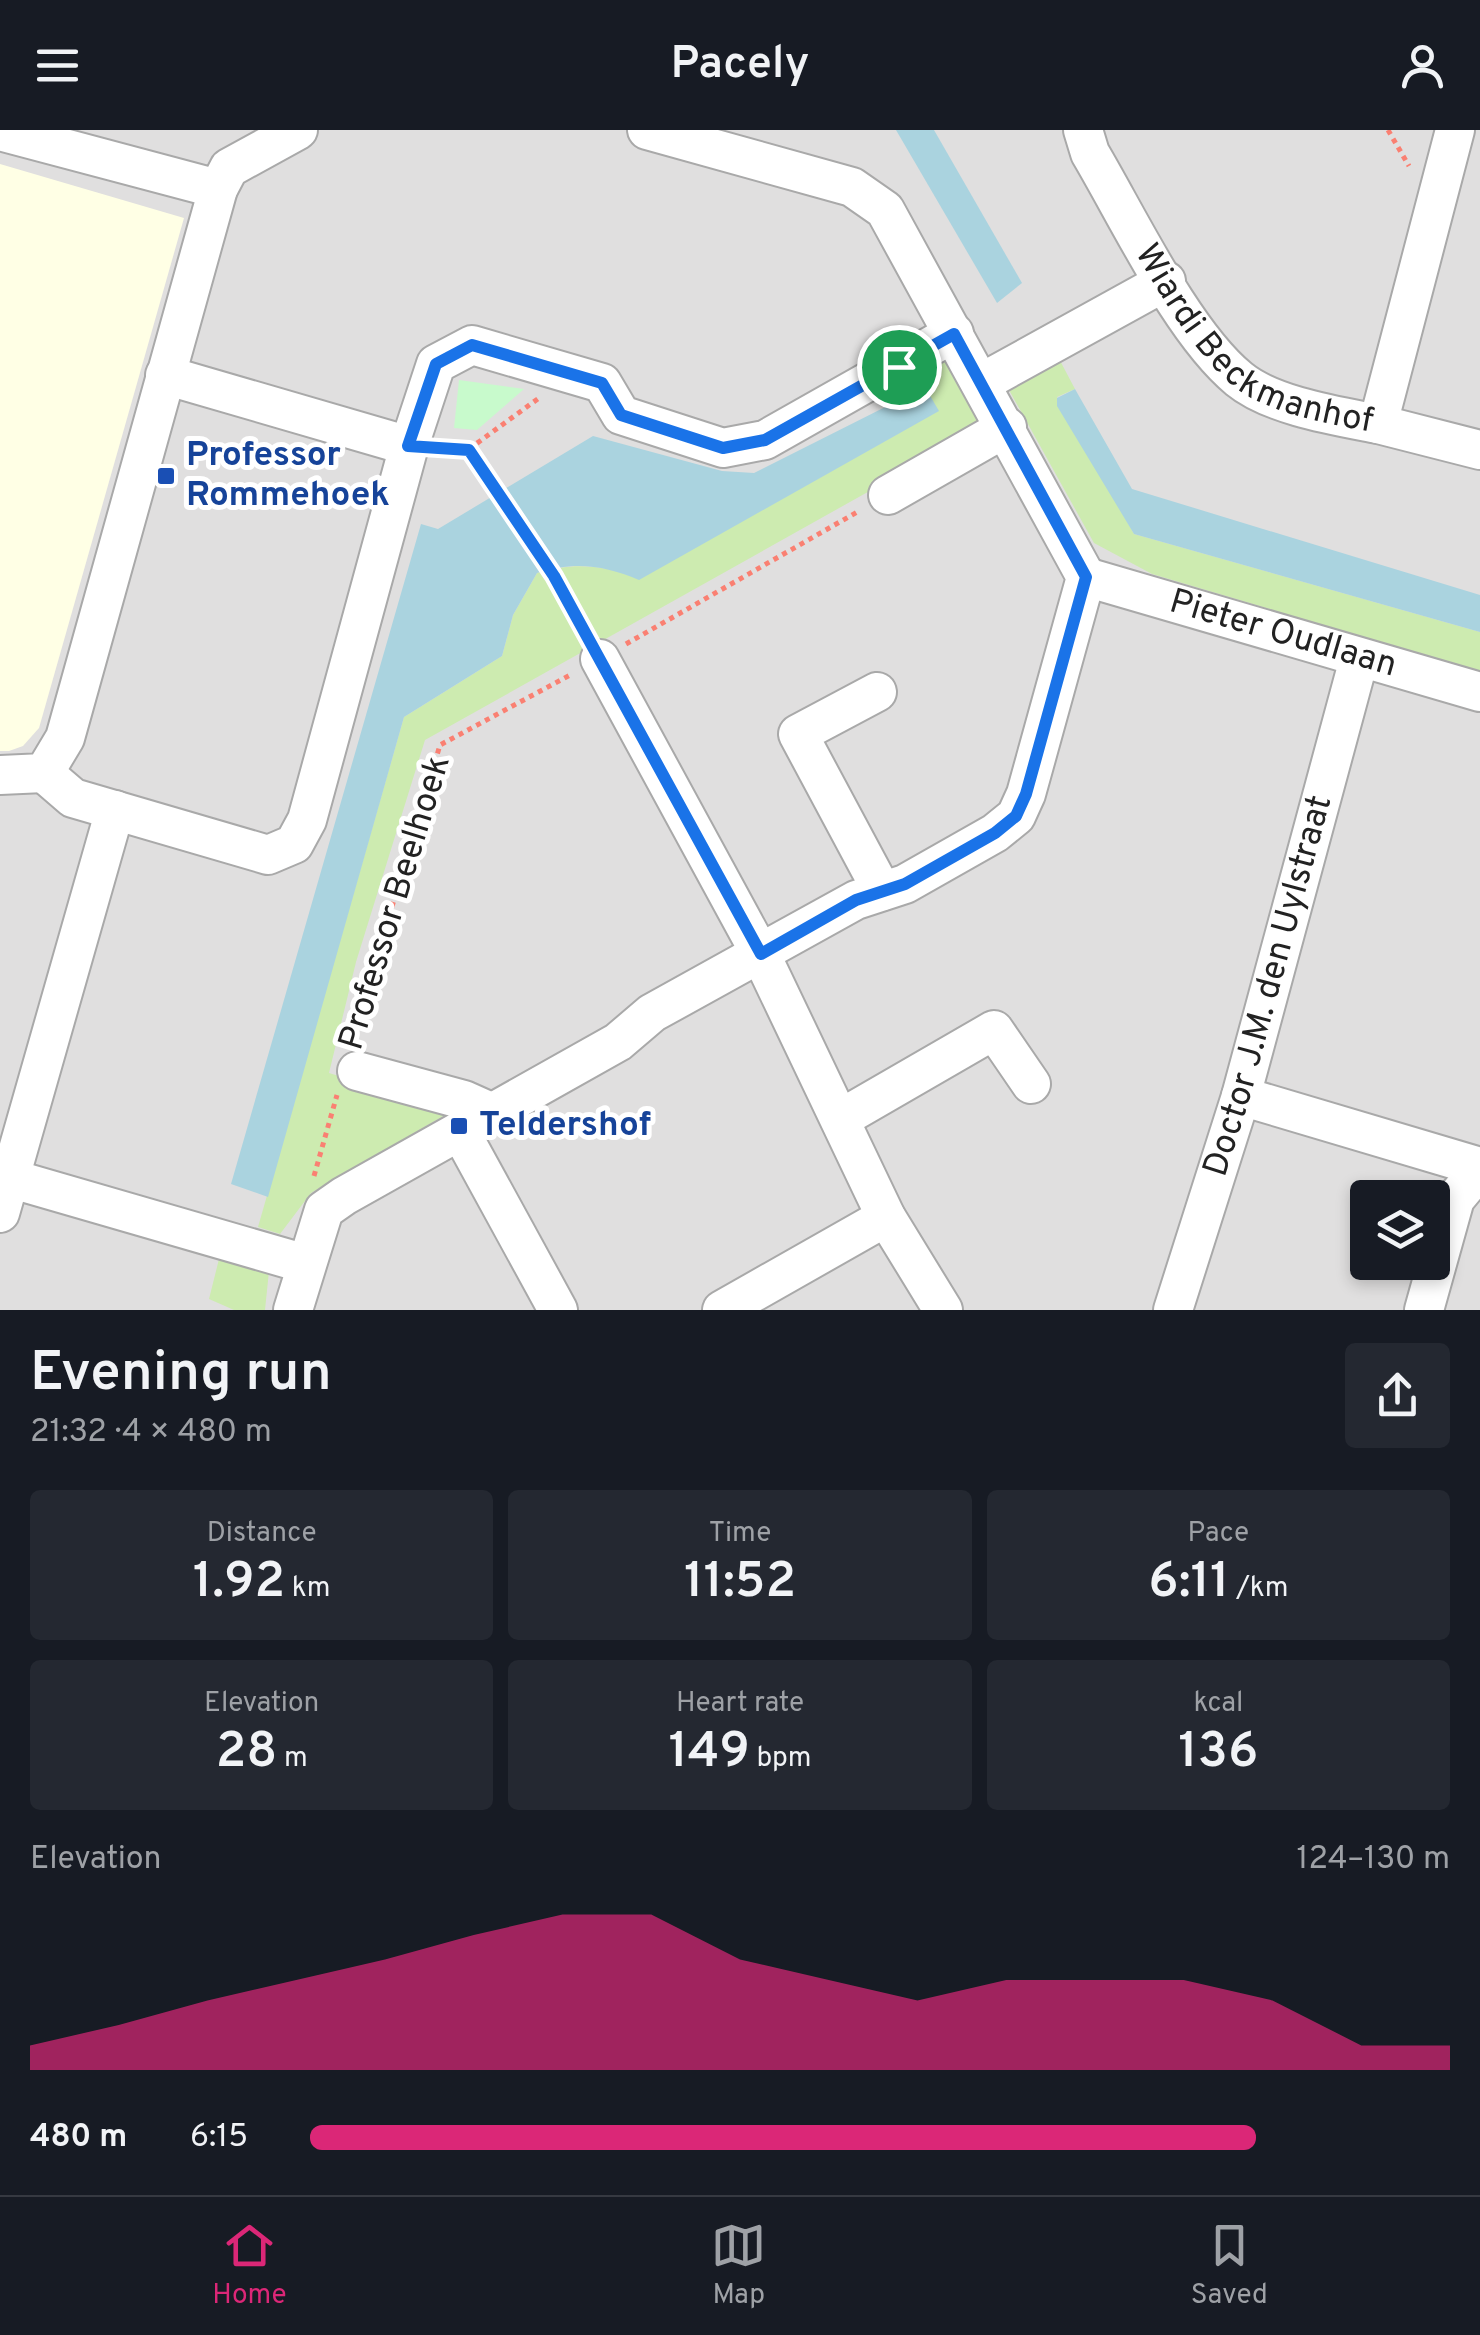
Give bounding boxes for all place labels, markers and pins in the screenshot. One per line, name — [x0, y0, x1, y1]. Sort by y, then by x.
pin — [857, 325, 942, 410]
place label: Professor Rommehoek — [186, 434, 390, 518]
marker: Professor Rommehoek — [155, 465, 177, 487]
place label: Teldershof — [479, 1104, 651, 1148]
marker: Teldershof — [448, 1115, 470, 1137]

